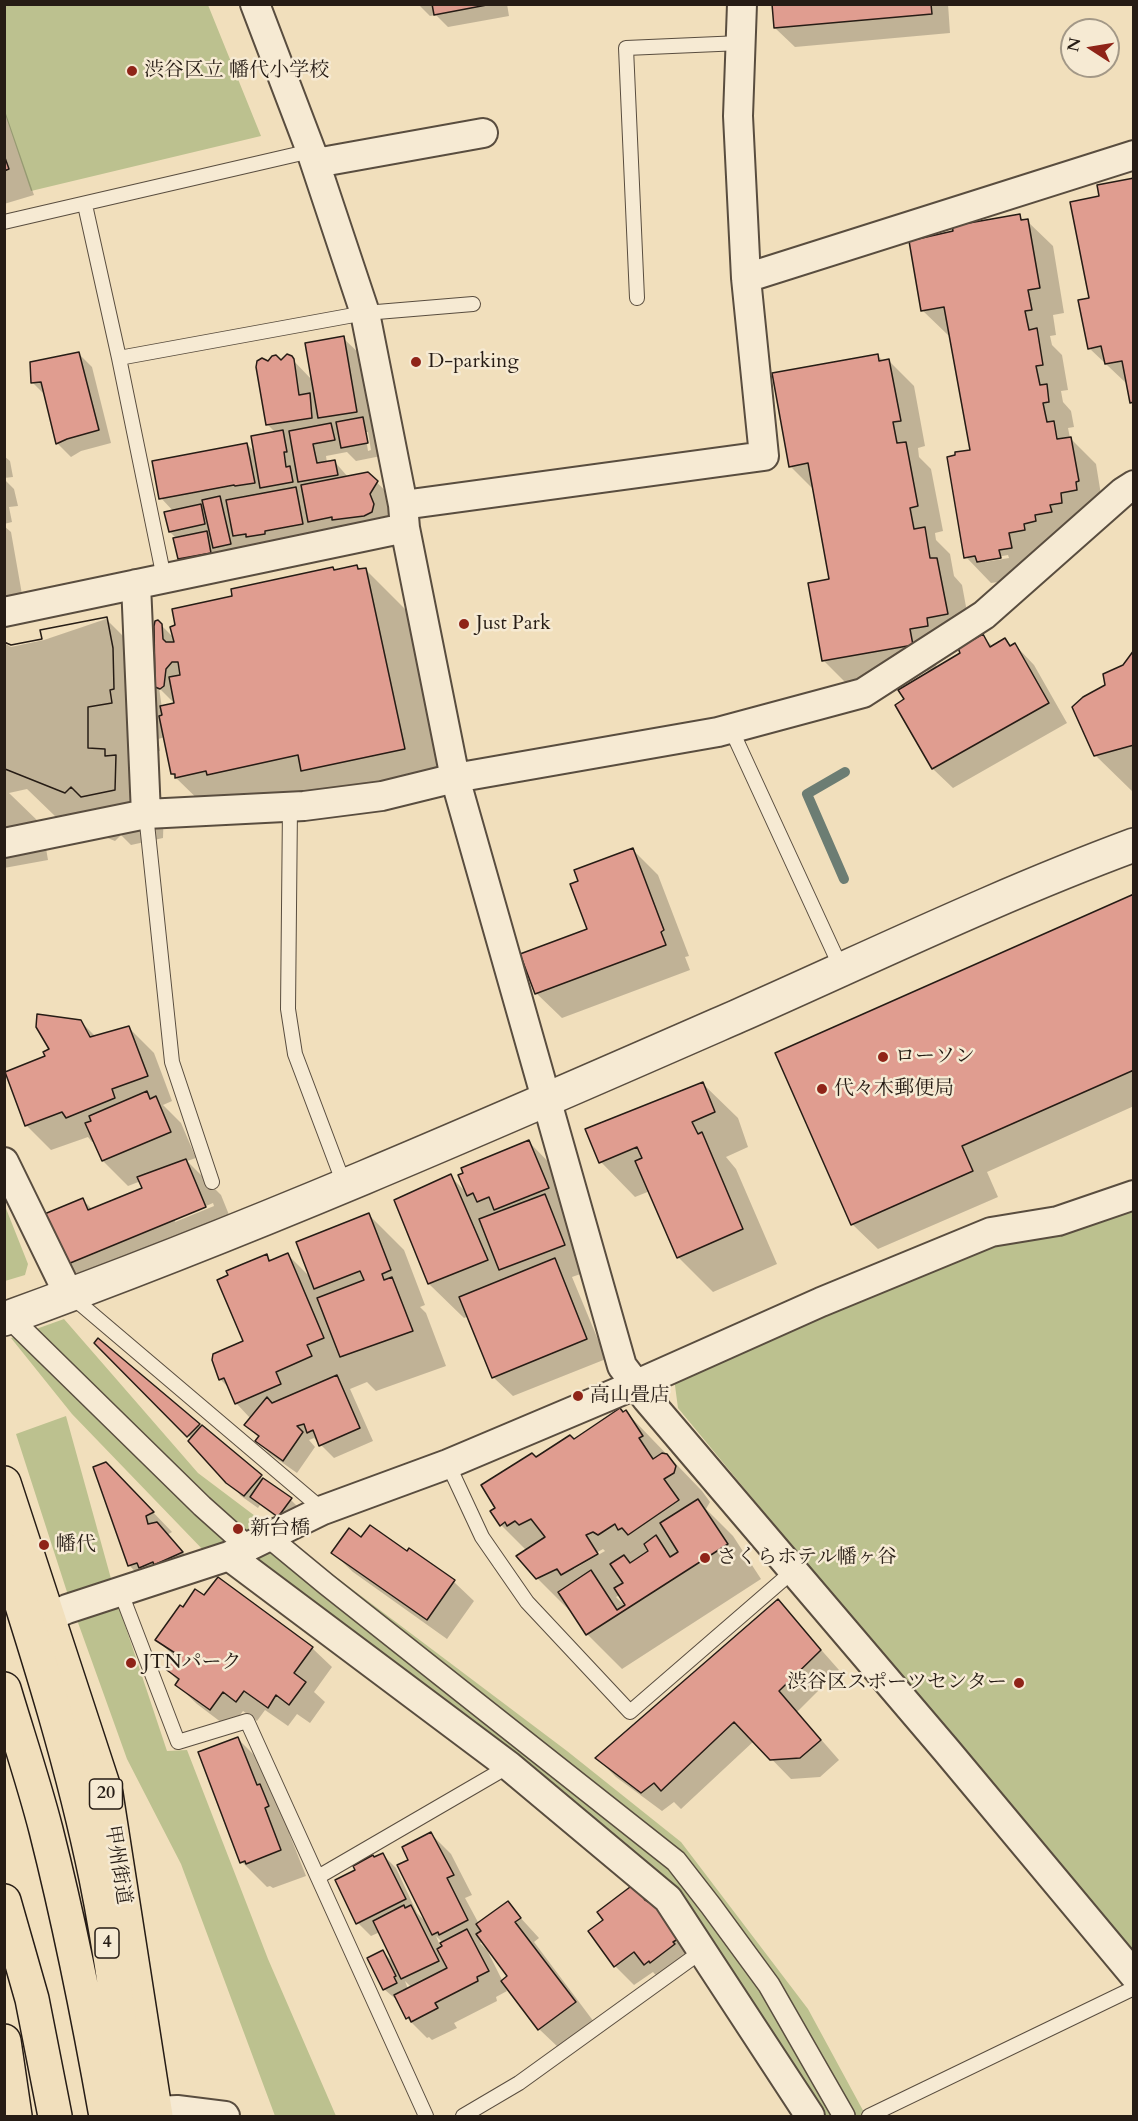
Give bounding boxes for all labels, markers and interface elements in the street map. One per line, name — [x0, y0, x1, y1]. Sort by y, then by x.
north arrow — [1060, 18, 1120, 78]
text: N — [1062, 36, 1087, 54]
place label: 渋谷区立 幡代小学校 — [144, 59, 329, 83]
marker: 渋谷区立 幡代小学校 — [125, 64, 139, 78]
place label: D-parking — [428, 350, 519, 374]
marker: D-parking — [409, 355, 423, 369]
place label: Just Park — [476, 612, 551, 636]
marker: Just Park — [457, 617, 471, 631]
place label: ローソン — [895, 1045, 975, 1069]
marker: ローソン — [876, 1050, 890, 1064]
place label: 代々木郵便局 — [834, 1077, 954, 1101]
marker: 代々木郵便局 — [815, 1082, 829, 1096]
place label: 高山畳店 — [590, 1384, 670, 1408]
marker: 高山畳店 — [571, 1389, 585, 1403]
place label: 新台橋 — [250, 1517, 310, 1541]
marker: 新台橋 — [231, 1522, 245, 1536]
place label: 幡代 — [56, 1533, 96, 1557]
marker: 幡代 — [37, 1538, 51, 1552]
place label: さくらホテル幡ヶ谷 — [717, 1546, 897, 1570]
marker: さくらホテル幡ヶ谷 — [698, 1551, 712, 1565]
place label: JTNパーク — [143, 1651, 241, 1675]
marker: JTNパーク — [124, 1656, 138, 1670]
place label: 渋谷区スポーツセンター — [787, 1671, 1007, 1695]
marker: 渋谷区スポーツセンター — [1012, 1676, 1026, 1690]
road number: 20 — [90, 1779, 122, 1809]
street label: 甲州街道 — [99, 1824, 135, 1906]
road number: 4 — [95, 1928, 119, 1958]

